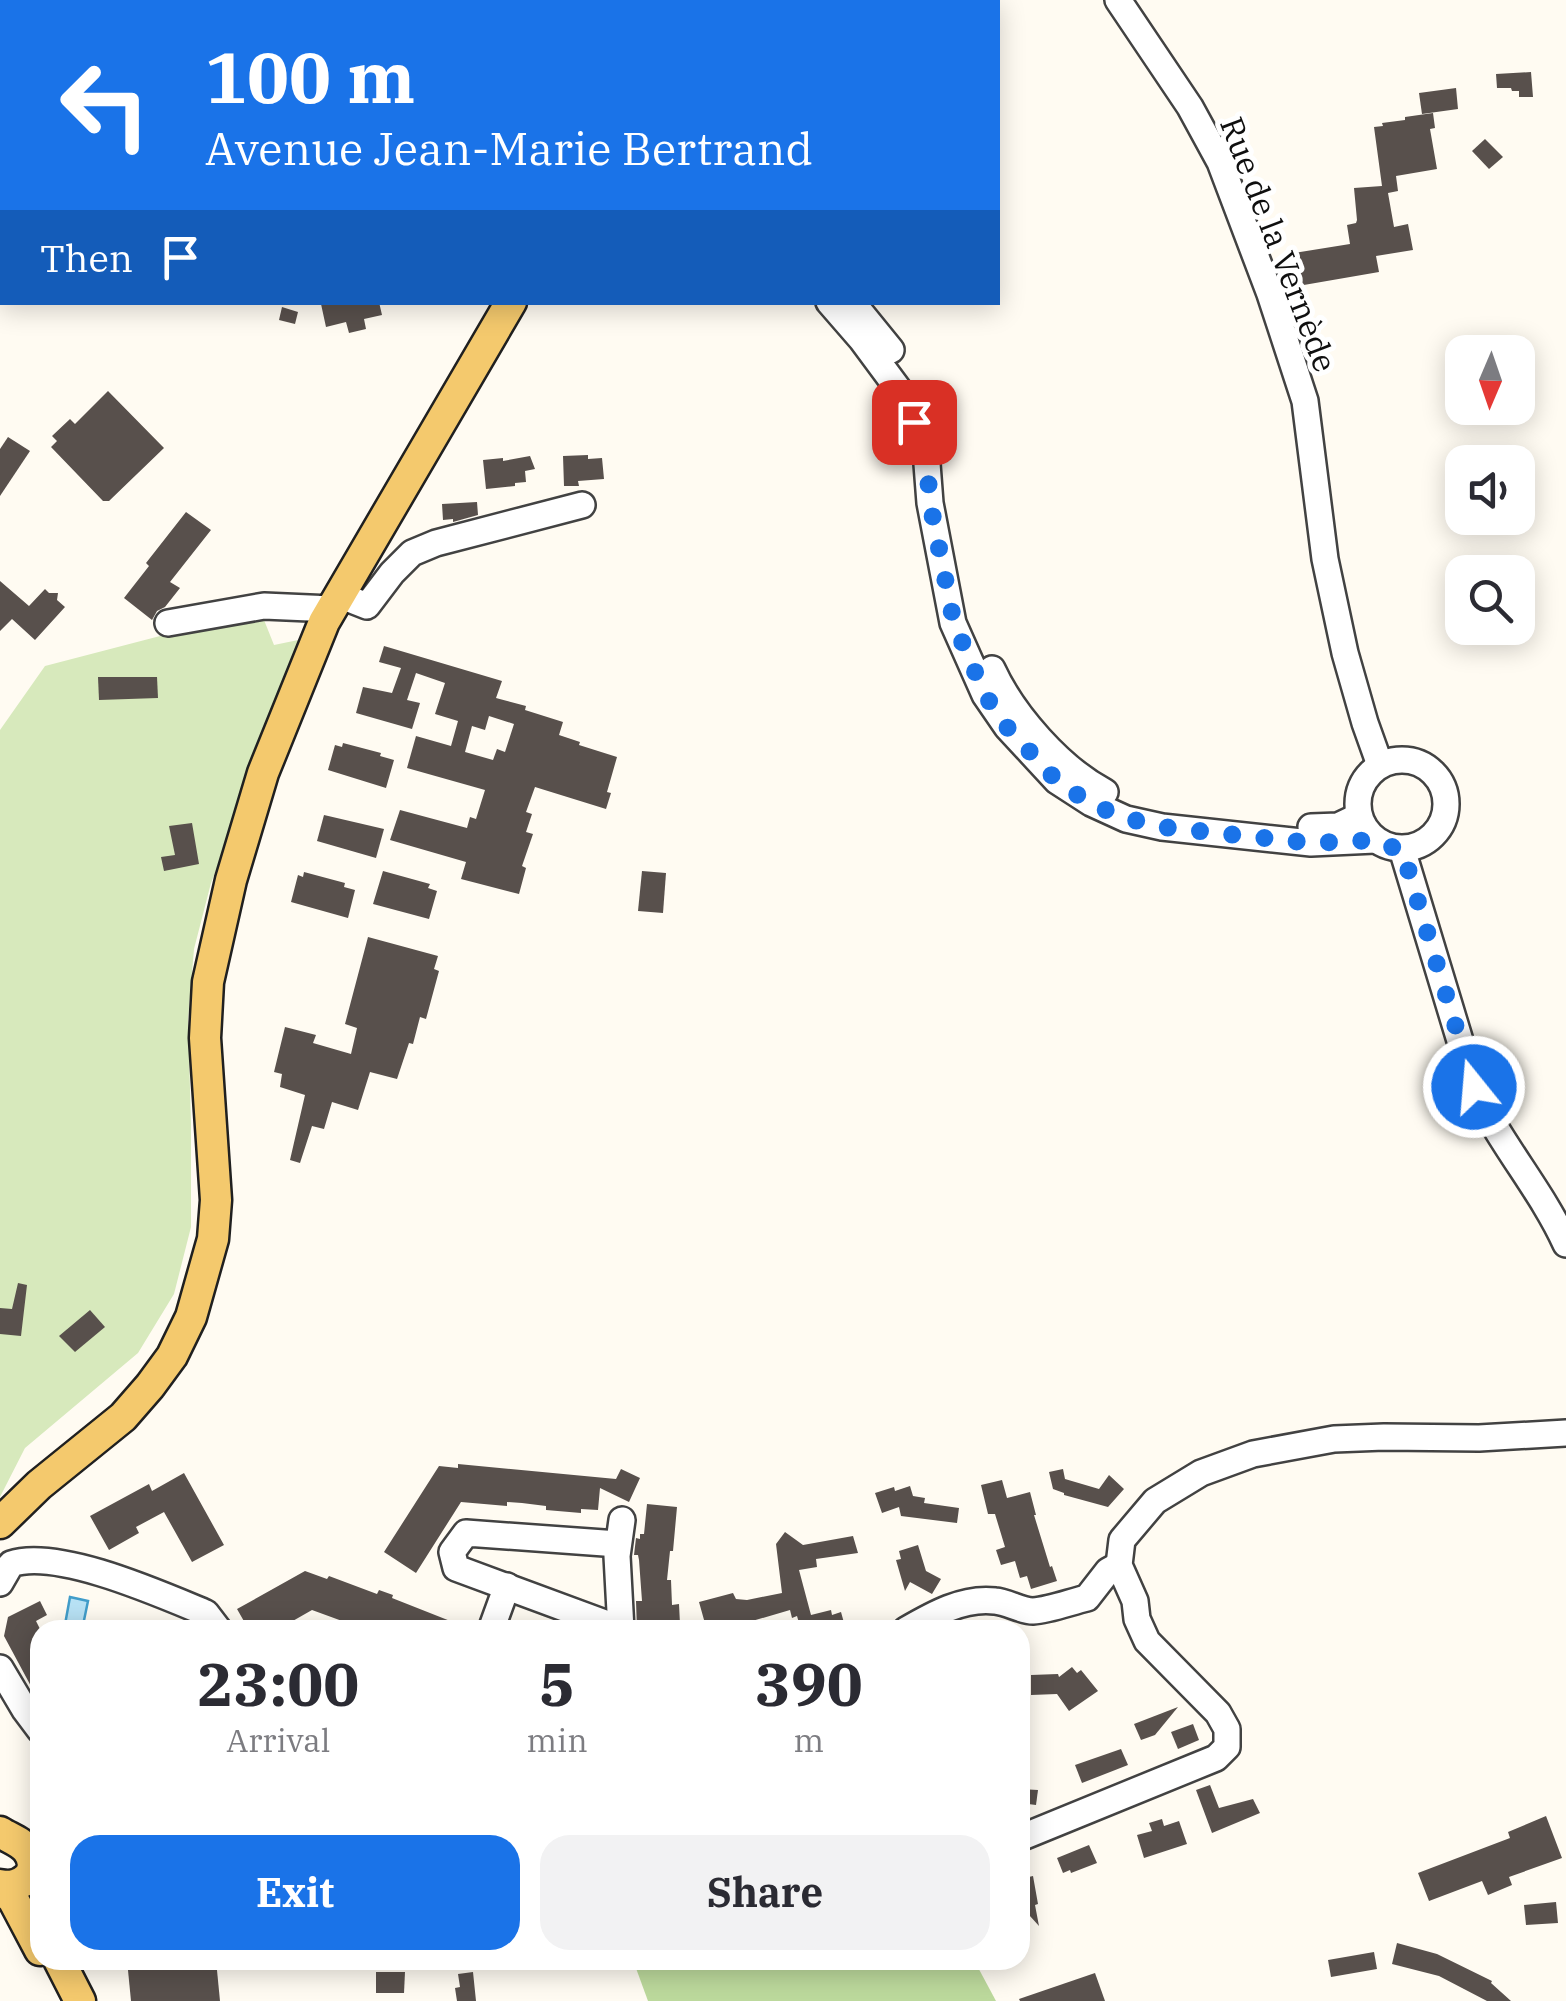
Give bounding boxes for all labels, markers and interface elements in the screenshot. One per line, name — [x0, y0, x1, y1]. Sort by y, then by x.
text: 100 m — [205, 31, 415, 122]
icon: left — [40, 40, 170, 170]
street label: Rue de la Vernède — [1211, 111, 1347, 377]
text: Avenue Jean-Marie Bertrand — [205, 119, 813, 177]
icon: arrive — [153, 230, 208, 285]
text: Then — [40, 233, 133, 282]
north arrow — [1445, 335, 1535, 425]
map controls — [1445, 335, 1535, 645]
pin — [872, 380, 957, 465]
icon: arrive — [887, 395, 942, 450]
button: sound — [1445, 445, 1535, 535]
button: search — [1445, 555, 1535, 645]
position arrow — [1422, 1035, 1526, 1139]
text: 23:00 — [197, 1644, 359, 1723]
text: 5 — [539, 1644, 575, 1723]
text: 390 — [755, 1644, 863, 1723]
text: Arrival — [226, 1719, 330, 1761]
text: min — [527, 1719, 588, 1761]
text: m — [794, 1719, 824, 1761]
button: Exit — [70, 1835, 520, 1950]
button: Share — [540, 1835, 990, 1950]

